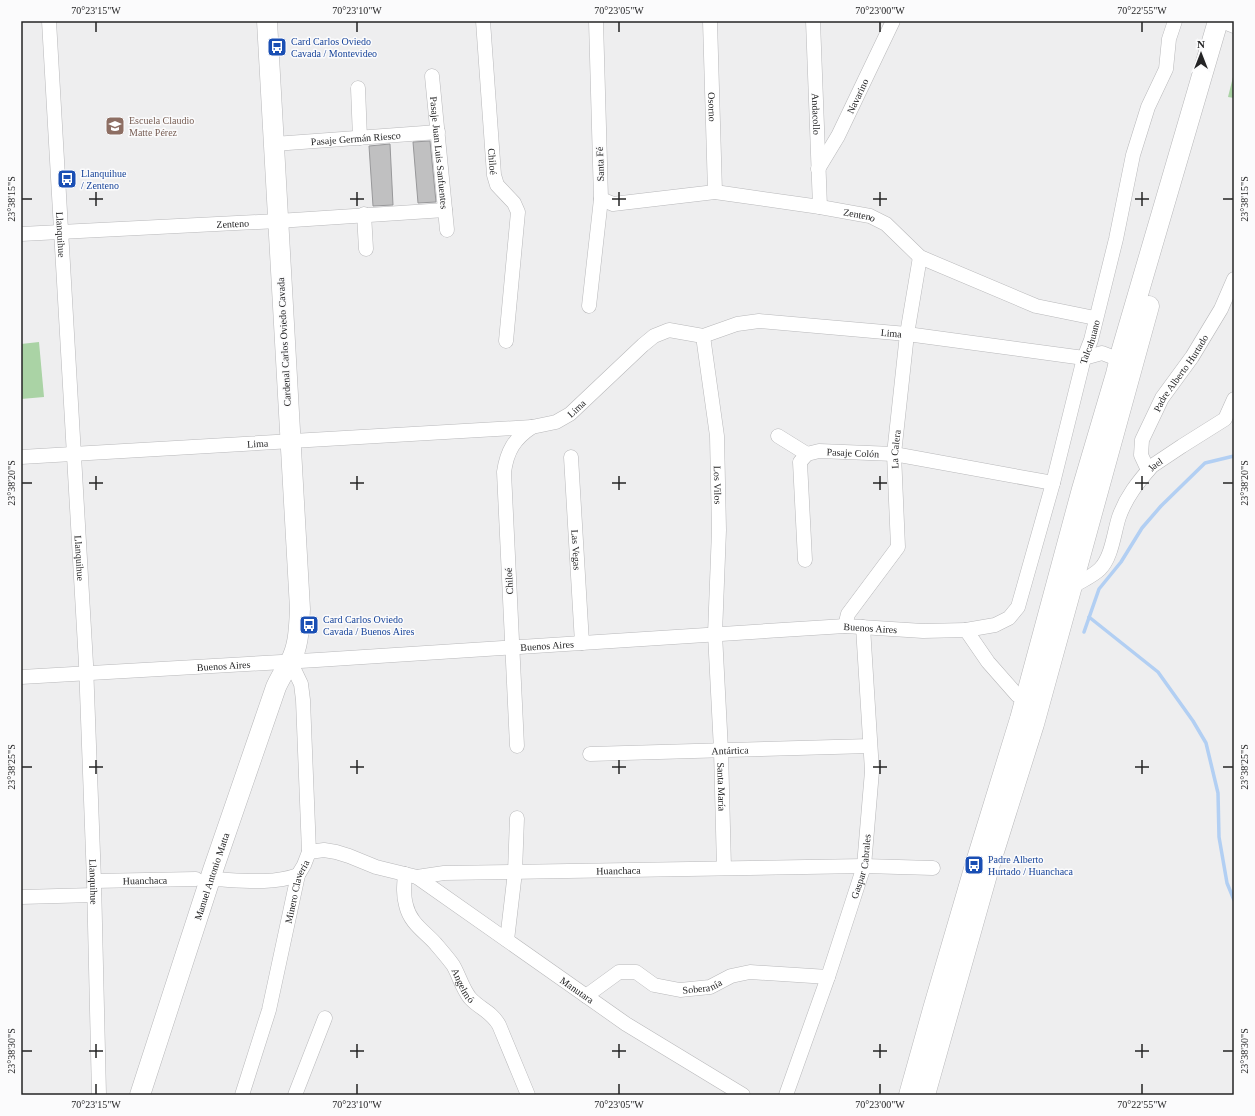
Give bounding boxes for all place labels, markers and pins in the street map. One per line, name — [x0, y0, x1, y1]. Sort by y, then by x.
bus stop icon: Card Carlos Oviedo Cavada / Montevideo — [266, 36, 288, 58]
place label: Card Carlos Oviedo Cavada / Montevideo — [291, 36, 377, 59]
school or university icon: Escuela Claudio Matte Pérez — [104, 115, 126, 137]
place label: Escuela Claudio Matte Pérez — [129, 115, 194, 138]
bus stop icon: Llanquihue / Zenteno — [56, 168, 78, 190]
place label: Llanquihue / Zenteno — [81, 168, 127, 191]
bus stop icon: Card Carlos Oviedo Cavada / Buenos Aires — [298, 614, 320, 636]
place label: Card Carlos Oviedo Cavada / Buenos Aires — [323, 614, 414, 637]
bus stop icon: Padre Alberto Hurtado / Huanchaca — [963, 854, 985, 876]
place label: Padre Alberto Hurtado / Huanchaca — [988, 854, 1074, 877]

